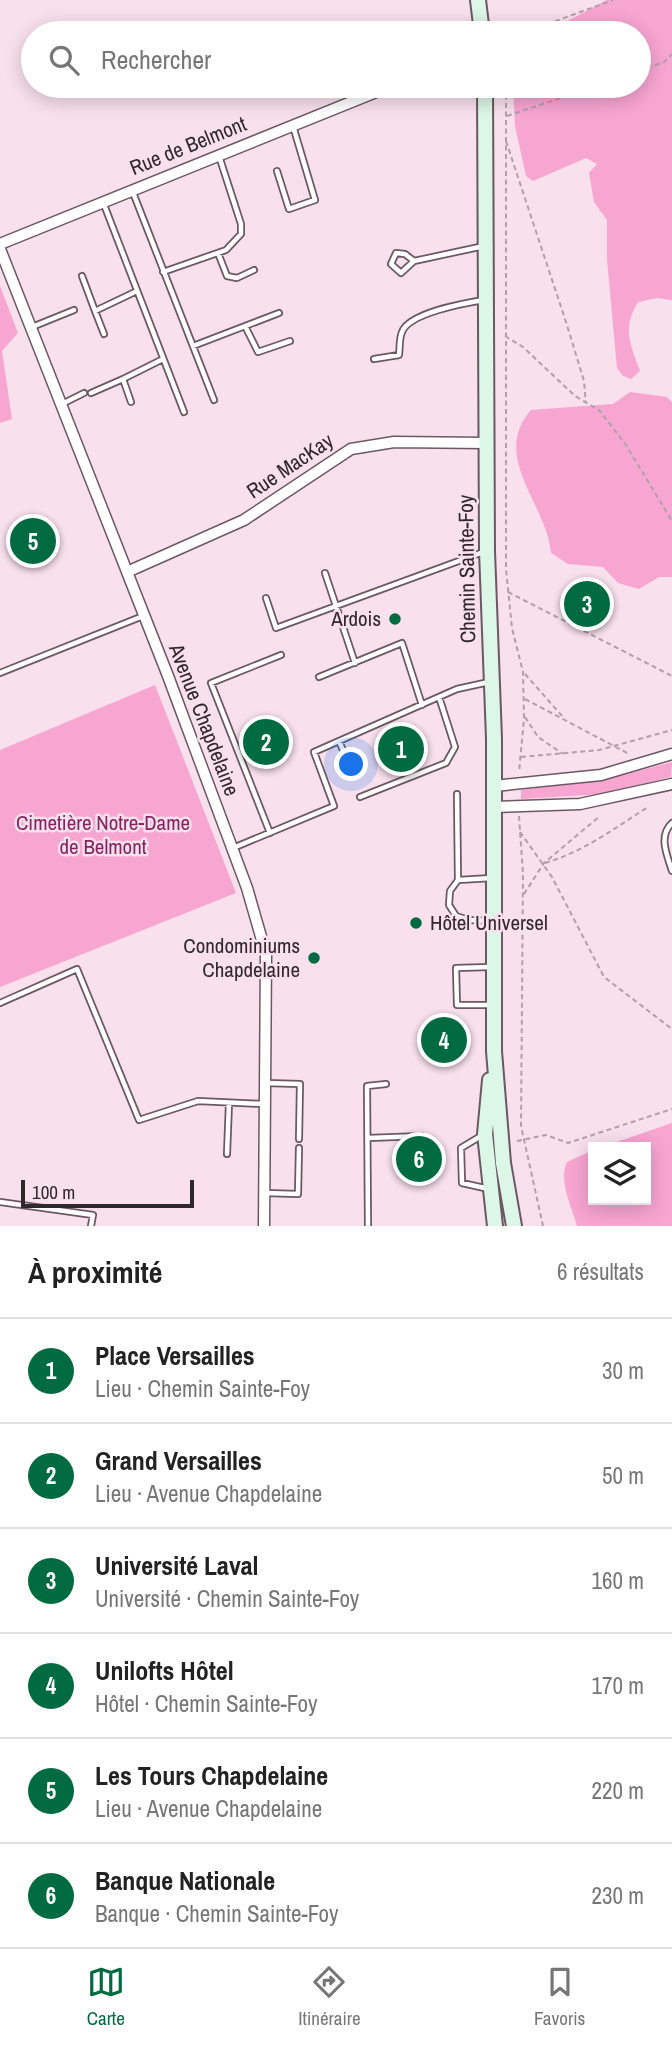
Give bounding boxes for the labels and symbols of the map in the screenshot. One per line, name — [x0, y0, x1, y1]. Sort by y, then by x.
street label: Rue de Belmont — [125, 109, 251, 182]
street label: Rue MacKay — [241, 426, 339, 505]
street label: Chemin Sainte-Foy — [451, 494, 482, 643]
pin: 5 — [10, 515, 56, 567]
pin: 3 — [564, 578, 610, 630]
place label: Ardois — [330, 604, 381, 633]
marker: Ardois — [387, 611, 403, 627]
street label: Avenue Chapdelaine — [162, 639, 247, 800]
pin: 2 — [243, 716, 289, 768]
pin: 1 — [378, 723, 424, 775]
your location — [334, 747, 368, 781]
park label: Cimetière Notre-Dame de Belmont — [16, 808, 190, 861]
place label: Hôtel Universel — [430, 908, 548, 937]
marker: Hôtel Universel — [408, 915, 424, 931]
place label: Condominiums Chapdelaine — [183, 931, 300, 984]
marker: Condominiums Chapdelaine — [306, 950, 322, 966]
pin: 4 — [421, 1014, 467, 1066]
pin: 6 — [396, 1133, 442, 1185]
scale bar — [21, 1177, 194, 1209]

